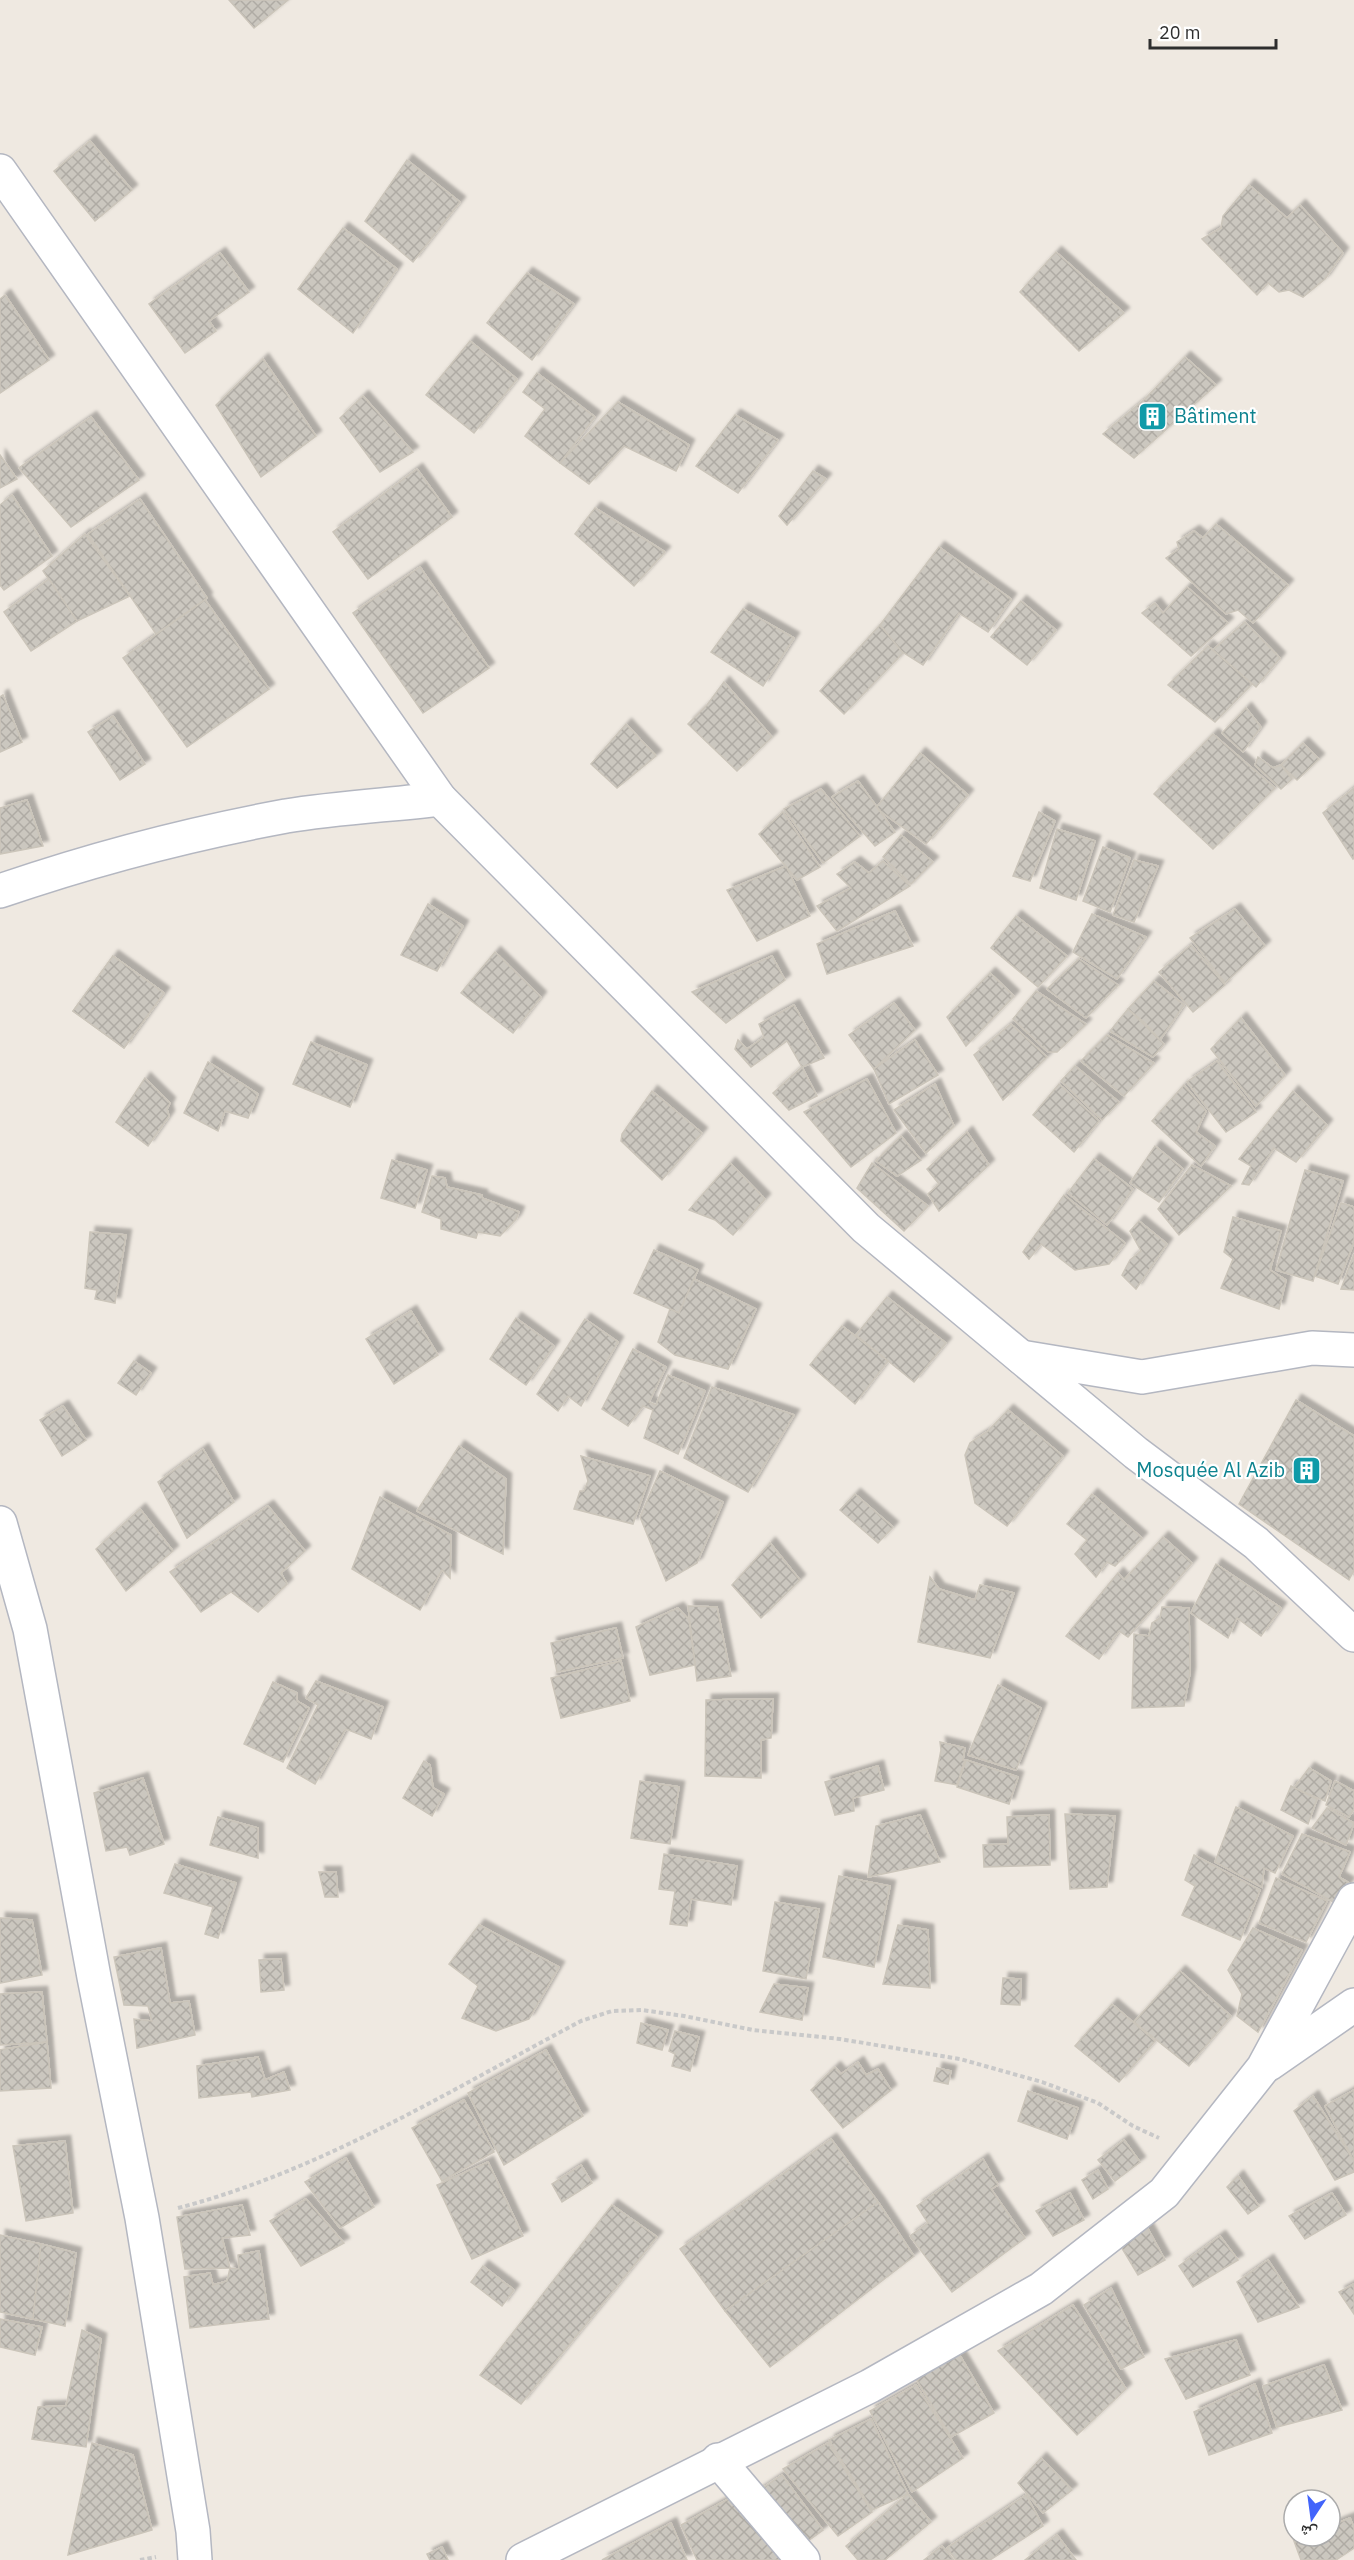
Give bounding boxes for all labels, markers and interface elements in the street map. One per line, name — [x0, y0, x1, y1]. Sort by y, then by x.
scale bar — [1150, 12, 1276, 50]
text: 20 m — [1159, 21, 1201, 44]
building icon: Bâtiment — [1137, 400, 1169, 432]
place label: Bâtiment — [1174, 402, 1257, 429]
building icon: Mosquée Al Azib — [1290, 1454, 1322, 1486]
place label: Mosquée Al Azib — [1136, 1456, 1285, 1483]
north arrow — [1282, 2488, 1342, 2548]
text: ش — [1298, 2521, 1319, 2544]

